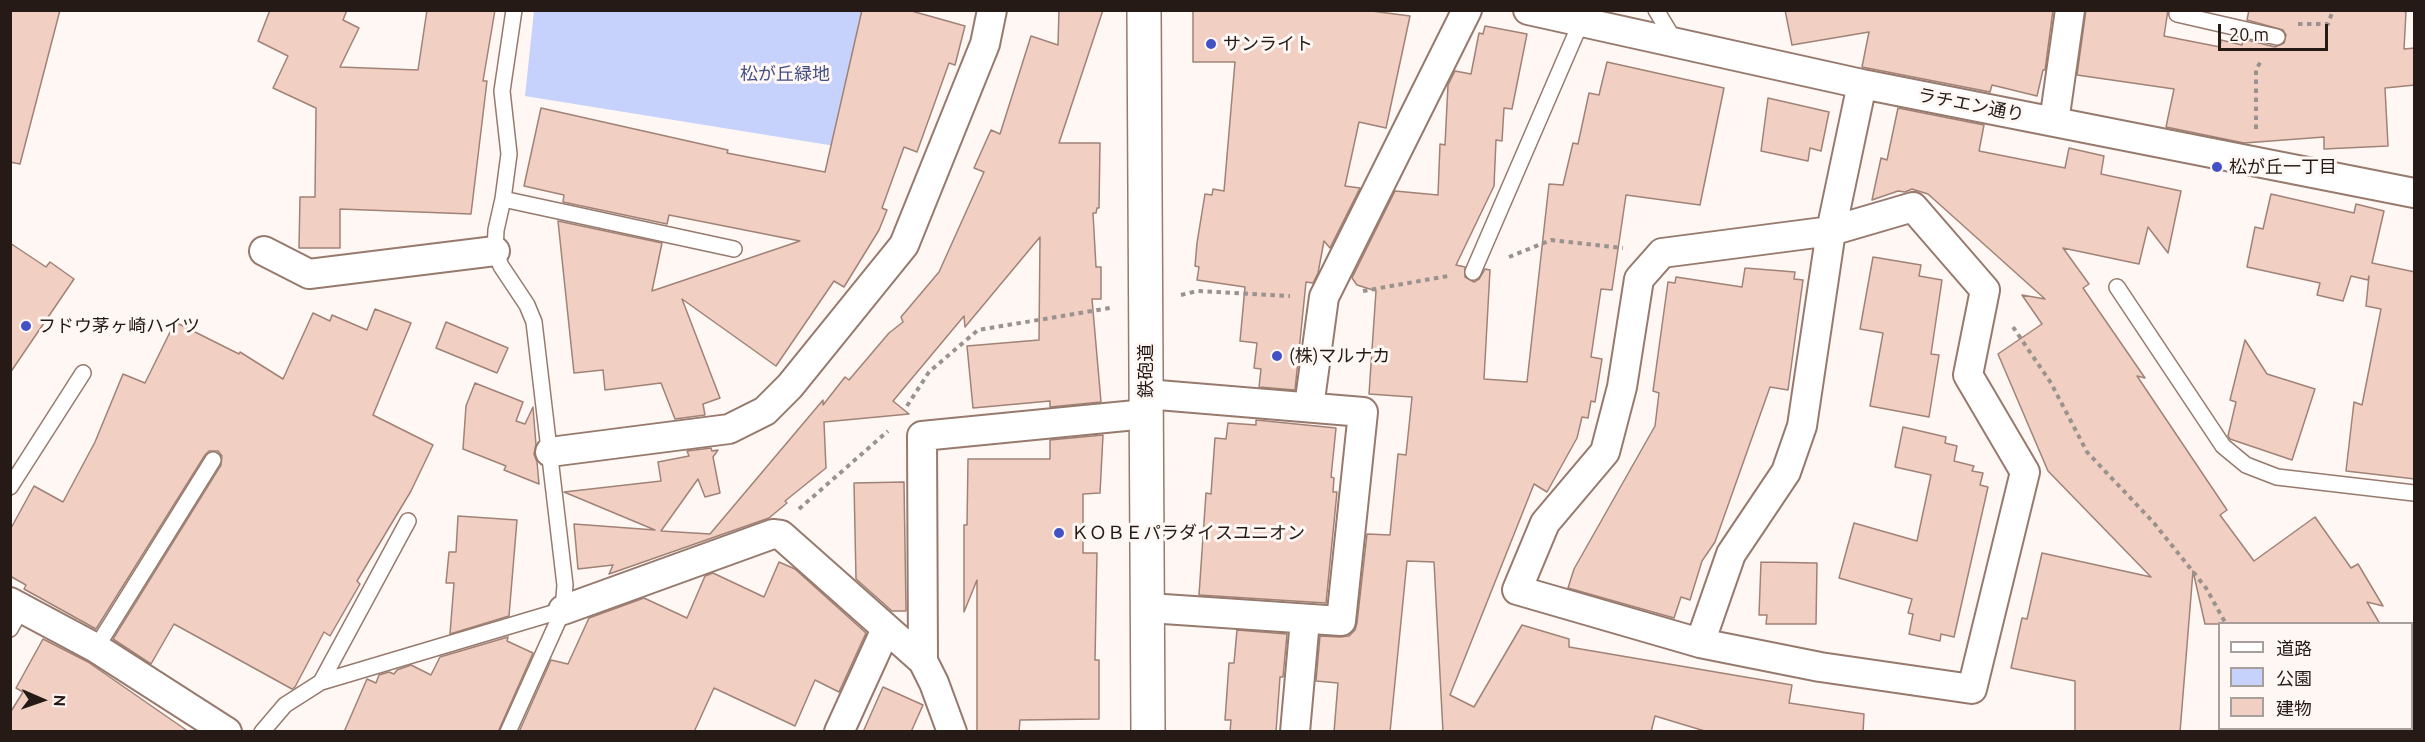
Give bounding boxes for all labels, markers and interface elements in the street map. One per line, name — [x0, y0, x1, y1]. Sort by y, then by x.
scale bar — [2221, 12, 2330, 50]
text: 20 m — [2229, 24, 2269, 44]
place label: サンライト — [1223, 33, 1313, 55]
marker: サンライト — [1204, 37, 1218, 51]
park label: 松が丘緑地 — [740, 63, 830, 85]
street label: ラチエン通り — [1916, 84, 2026, 126]
place label: 松が丘一丁目 — [2229, 156, 2337, 178]
marker: 松が丘一丁目 — [2210, 160, 2224, 174]
place label: フドウ茅ヶ崎ハイツ — [38, 315, 200, 337]
marker: フドウ茅ヶ崎ハイツ — [19, 319, 33, 333]
street label: 鉄砲道 — [1135, 344, 1157, 398]
place label: (株)マルナカ — [1289, 345, 1390, 367]
marker: (株)マルナカ — [1270, 349, 1284, 363]
place label: ＫＯＢＥパラダイスユニオン — [1071, 522, 1305, 544]
marker: ＫＯＢＥパラダイスユニオン — [1052, 526, 1066, 540]
legend — [2218, 622, 2413, 730]
text: 道路 — [2276, 638, 2312, 658]
text: 公園 — [2276, 668, 2312, 688]
north arrow — [12, 670, 72, 730]
text: N — [51, 694, 69, 707]
text: 建物 — [2276, 698, 2312, 718]

